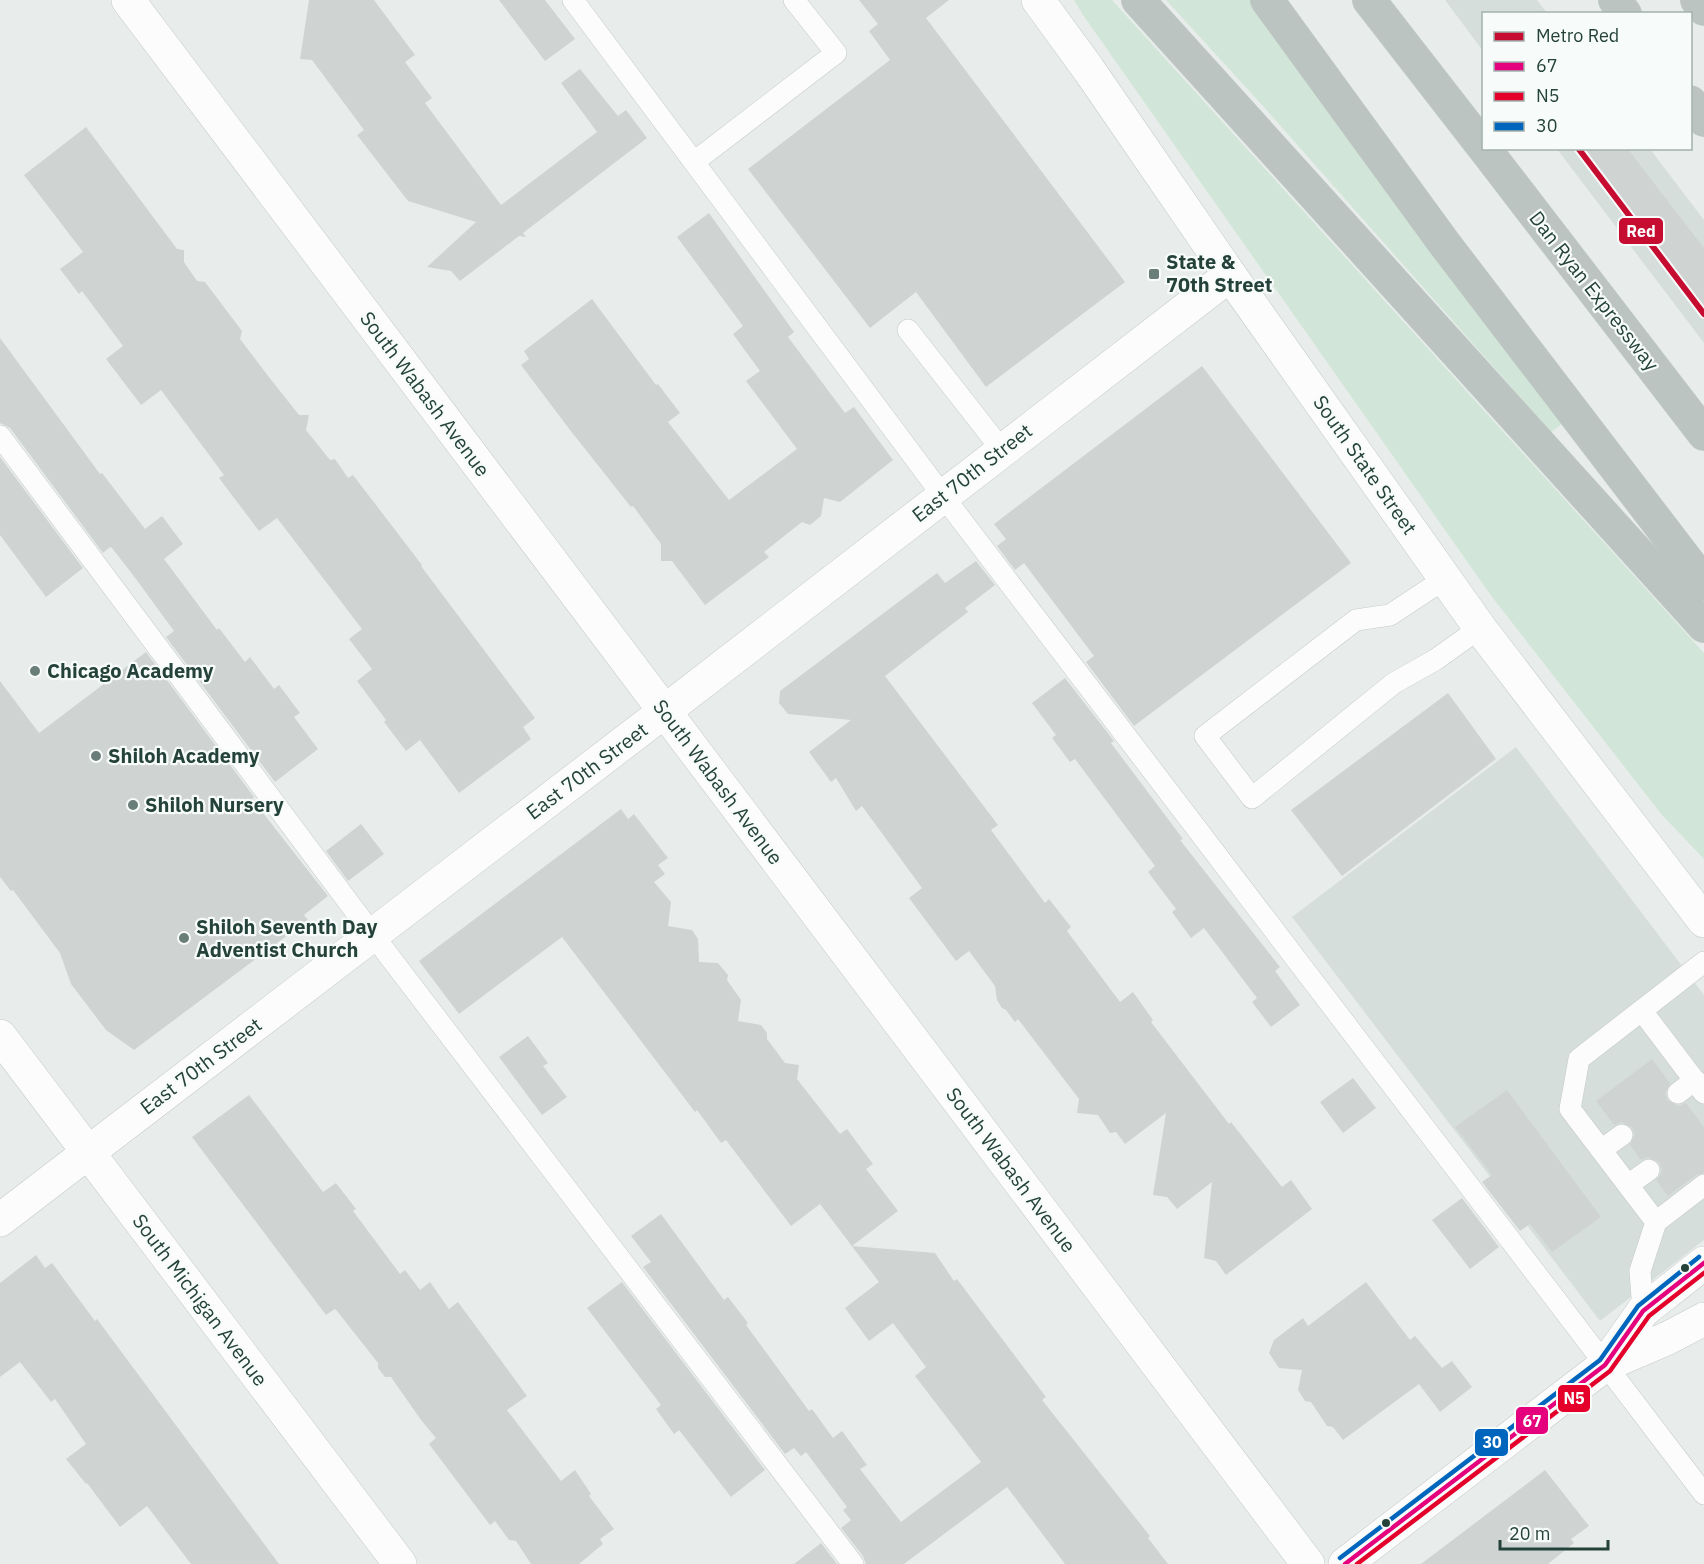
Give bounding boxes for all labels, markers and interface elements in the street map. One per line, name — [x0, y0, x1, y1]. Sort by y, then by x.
legend — [1482, 12, 1692, 150]
text: Metro Red — [1536, 24, 1619, 47]
text: 67 — [1536, 54, 1558, 77]
text: N5 — [1536, 84, 1560, 107]
text: 30 — [1536, 114, 1558, 137]
street label: Dan Ryan Expressway — [1523, 205, 1665, 376]
line badge: Red — [1618, 217, 1664, 245]
text: Red — [1626, 221, 1656, 241]
place label: State & 70th Street — [1166, 248, 1272, 298]
marker: State & 70th Street — [1147, 267, 1161, 281]
street label: South Wabash Avenue — [354, 306, 497, 482]
street label: South State Street — [1307, 390, 1424, 540]
street label: East 70th Street — [906, 417, 1037, 528]
place label: Chicago Academy — [47, 657, 214, 684]
marker: Chicago Academy — [28, 664, 42, 678]
street label: South Wabash Avenue — [647, 694, 790, 870]
street label: East 70th Street — [520, 716, 653, 825]
place label: Shiloh Academy — [108, 742, 260, 769]
marker: Shiloh Academy — [89, 749, 103, 763]
place label: Shiloh Nursery — [145, 791, 284, 818]
marker: Shiloh Nursery — [126, 798, 140, 812]
place label: Shiloh Seventh Day Adventist Church — [196, 913, 378, 963]
marker: Shiloh Seventh Day Adventist Church — [177, 931, 191, 945]
street label: East 70th Street — [134, 1011, 267, 1120]
street label: South Wabash Avenue — [940, 1082, 1083, 1258]
street label: South Michigan Avenue — [127, 1208, 274, 1391]
unlabelled marker — [1679, 1262, 1691, 1274]
line badge: N5 — [1557, 1384, 1591, 1413]
text: N5 — [1563, 1388, 1585, 1408]
line badge: 67 — [1515, 1406, 1549, 1435]
text: 67 — [1522, 1411, 1542, 1431]
line badge: 30 — [1474, 1428, 1509, 1457]
text: 30 — [1482, 1432, 1502, 1452]
scale bar — [1500, 1513, 1608, 1551]
unlabelled marker — [1380, 1517, 1392, 1529]
text: 20 m — [1509, 1522, 1551, 1545]

